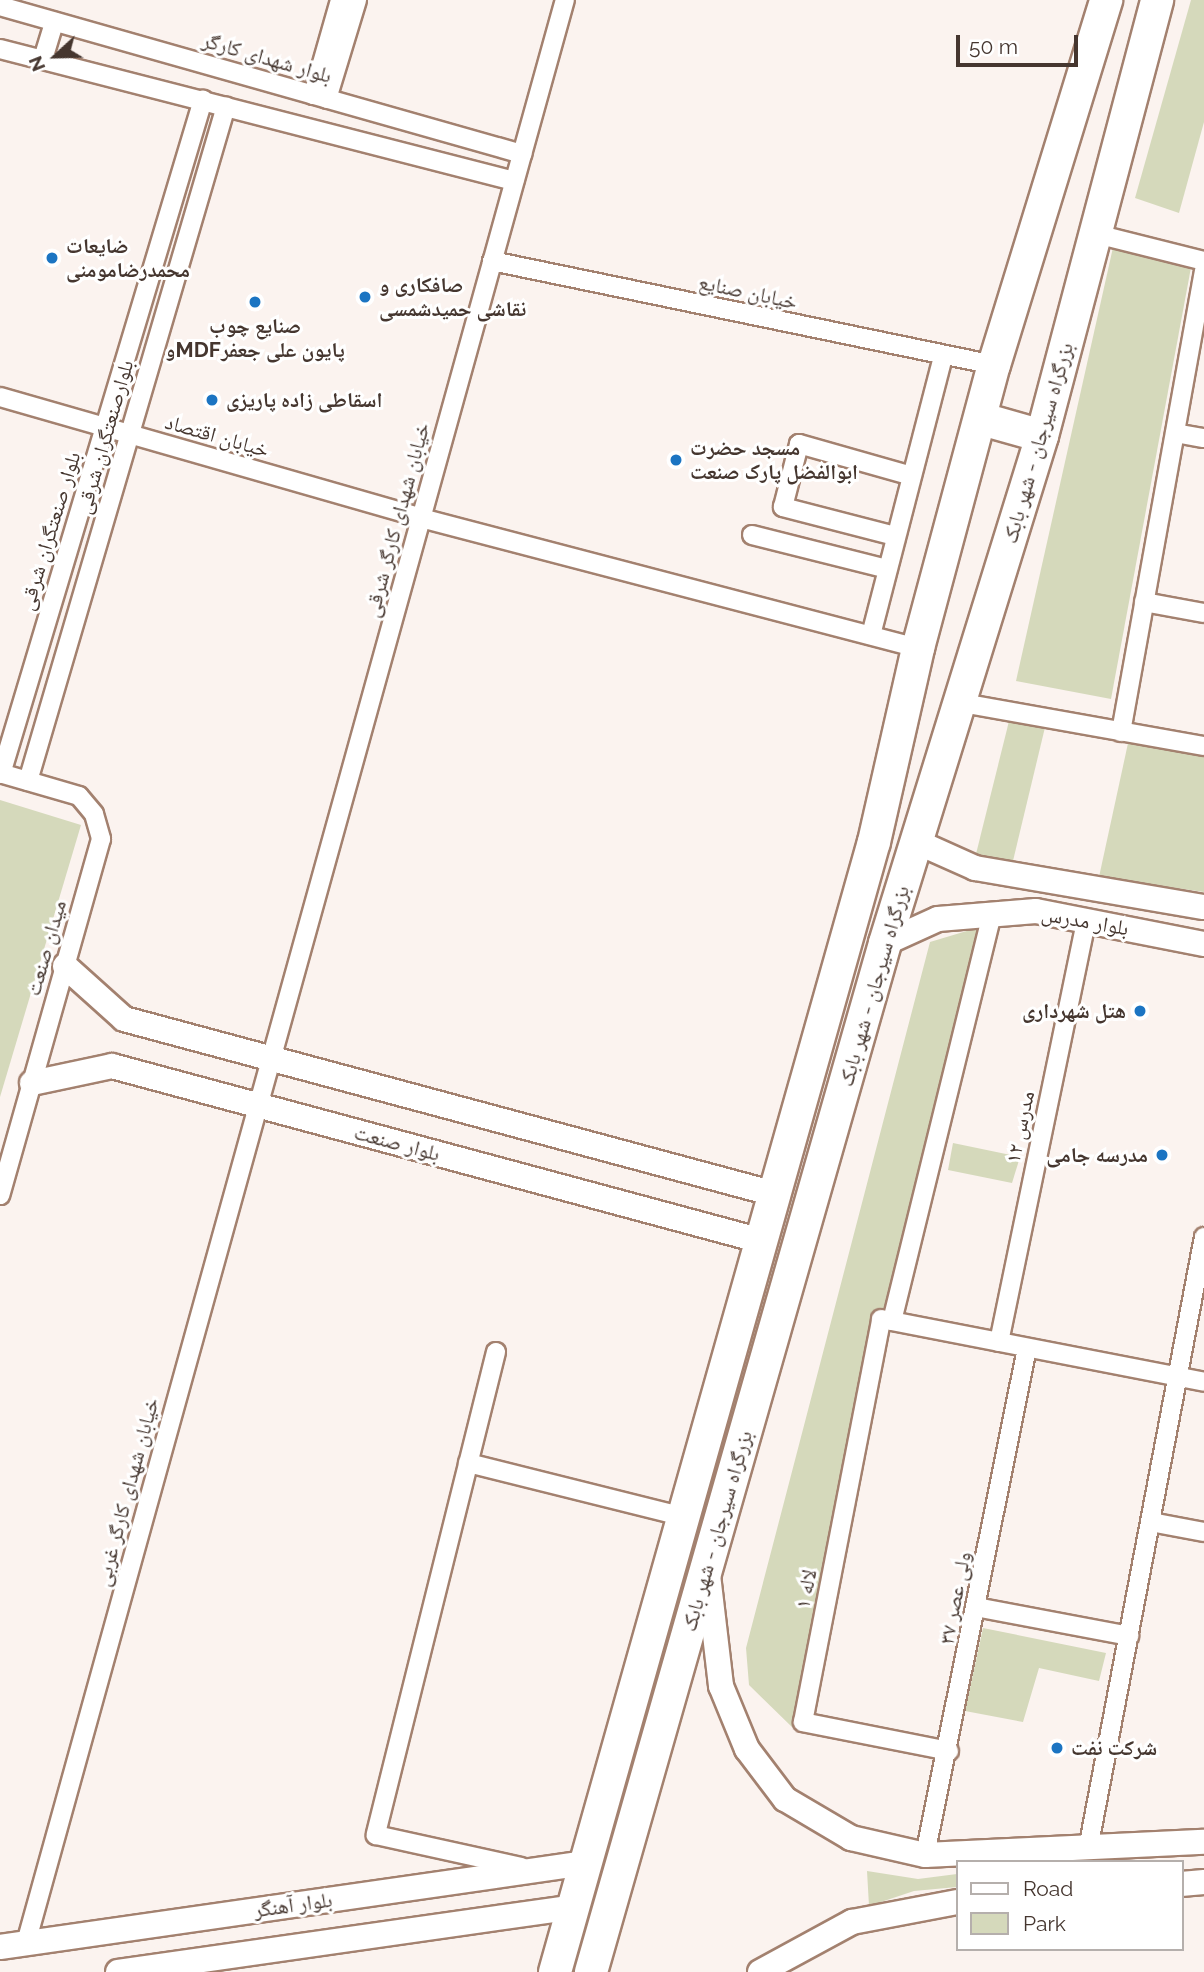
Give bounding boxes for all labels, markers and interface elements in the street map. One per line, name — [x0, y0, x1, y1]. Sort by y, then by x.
north arrow — [21, 21, 91, 91]
scale bar — [959, 21, 1082, 65]
street label: بلوار شهدای کارگر — [199, 27, 335, 89]
text: 50 m — [969, 34, 1018, 59]
text: N — [24, 53, 49, 75]
place label: ضایعات محمدرضامومنی — [66, 233, 190, 283]
marker: ضایعات محمدرضامومنی — [44, 250, 60, 266]
street label: خیابان صنایع — [696, 269, 800, 315]
place label: صافکاری و نقاشی حمیدشمسی — [379, 272, 526, 322]
marker: صافکاری و نقاشی حمیدشمسی — [357, 289, 373, 305]
marker: صنایع چوب وMDFپایون علی جعفر — [247, 294, 263, 310]
place label: صنایع چوب وMDFپایون علی جعفر — [165, 313, 345, 363]
street label: بزرگراه سیرجان - شهر بابک — [997, 340, 1079, 546]
street label: بلوارصنعتگران شرقی — [71, 357, 139, 517]
place label: اسقاطی زاده پاریزی — [226, 387, 382, 413]
marker: اسقاطی زاده پاریزی — [204, 392, 220, 408]
street label: خیابان اقتصاد — [162, 409, 272, 463]
street label: خیابان شهدای کارگر شرقی — [359, 420, 435, 620]
place label: مسجد حضرت ابوالفضل پارک صنعت — [690, 435, 858, 485]
street label: بلوار صنعتگران شرقی — [14, 449, 86, 613]
marker: مسجد حضرت ابوالفضل پارک صنعت — [668, 452, 684, 468]
street label: بزرگراه سیرجان - شهر بابک — [833, 883, 915, 1089]
street label: میدان صنعت — [20, 897, 72, 999]
street label: بلوار مدرس — [1039, 901, 1131, 941]
place label: هتل شهرداری — [1022, 998, 1126, 1024]
marker: هتل شهرداری — [1132, 1003, 1148, 1019]
street label: مدرس ۱۲ — [1000, 1089, 1040, 1165]
street label: بلوار صنعت — [351, 1119, 443, 1167]
place label: مدرسه جامی — [1046, 1142, 1148, 1168]
marker: مدرسه جامی — [1154, 1147, 1170, 1163]
street label: خیابان شهدای کارگر غربی — [90, 1395, 164, 1589]
street label: بزرگراه سیرجان - شهر بابک — [676, 1428, 758, 1634]
street label: ولی عصر ۳۷ — [934, 1550, 976, 1646]
street label: لاله ۱ — [790, 1567, 822, 1611]
place label: شرکت نفت — [1071, 1735, 1157, 1761]
marker: شرکت نفت — [1049, 1740, 1065, 1756]
legend — [956, 1860, 1183, 1951]
text: Road — [1023, 1876, 1073, 1901]
street label: بلوار آهنگر — [252, 1887, 334, 1923]
text: Park — [1023, 1911, 1066, 1936]

